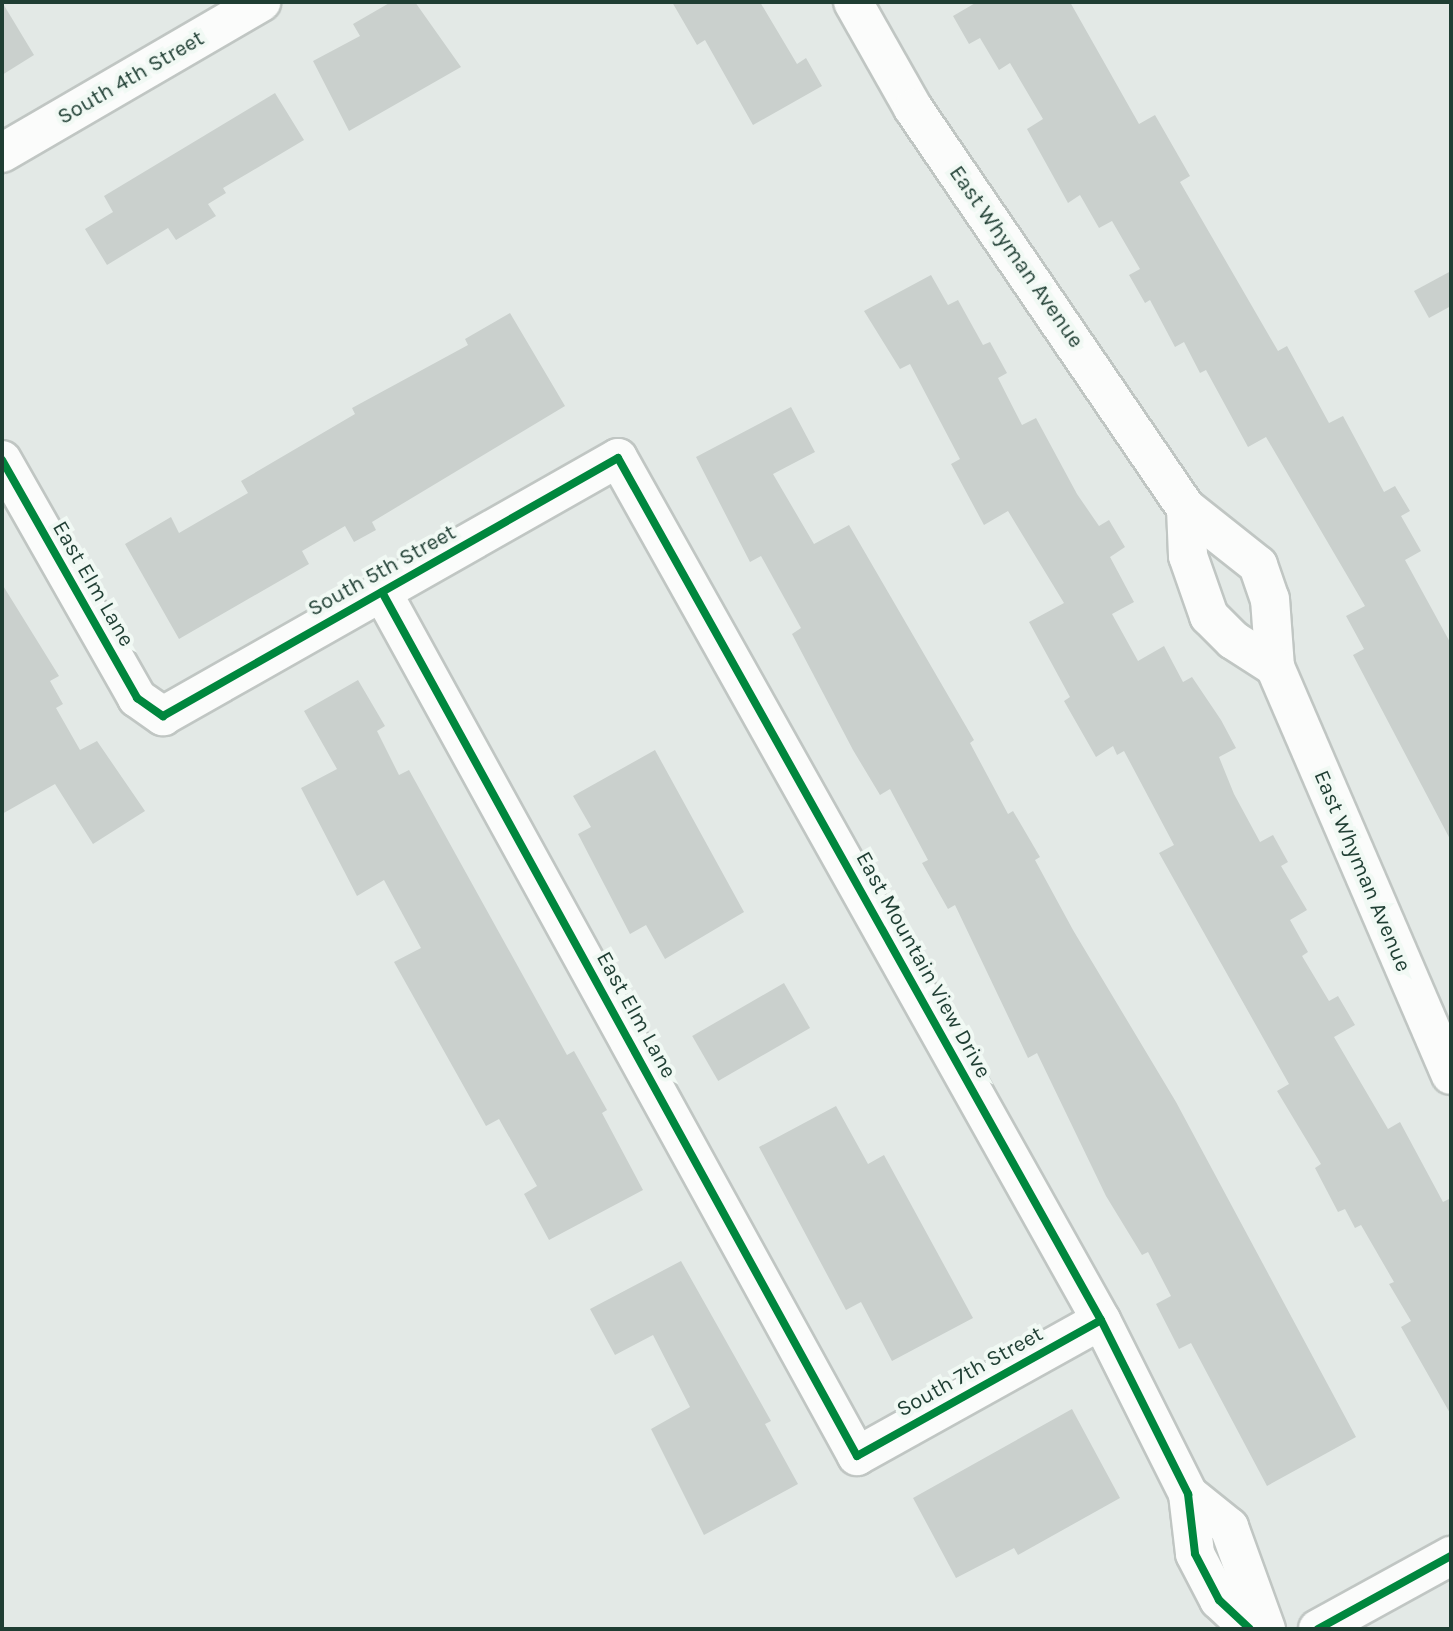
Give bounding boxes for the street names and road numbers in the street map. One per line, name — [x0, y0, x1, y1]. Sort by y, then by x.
street label: South 4th Street — [53, 25, 209, 131]
street label: East Whyman Avenue — [943, 161, 1089, 353]
street label: East Elm Lane — [46, 516, 140, 652]
street label: South 5th Street — [303, 519, 461, 623]
street label: East Whyman Avenue — [1308, 766, 1416, 976]
street label: East Mountain View Drive — [850, 847, 996, 1083]
street label: East Elm Lane — [590, 947, 682, 1083]
street label: South 7th Street — [892, 1321, 1048, 1423]

